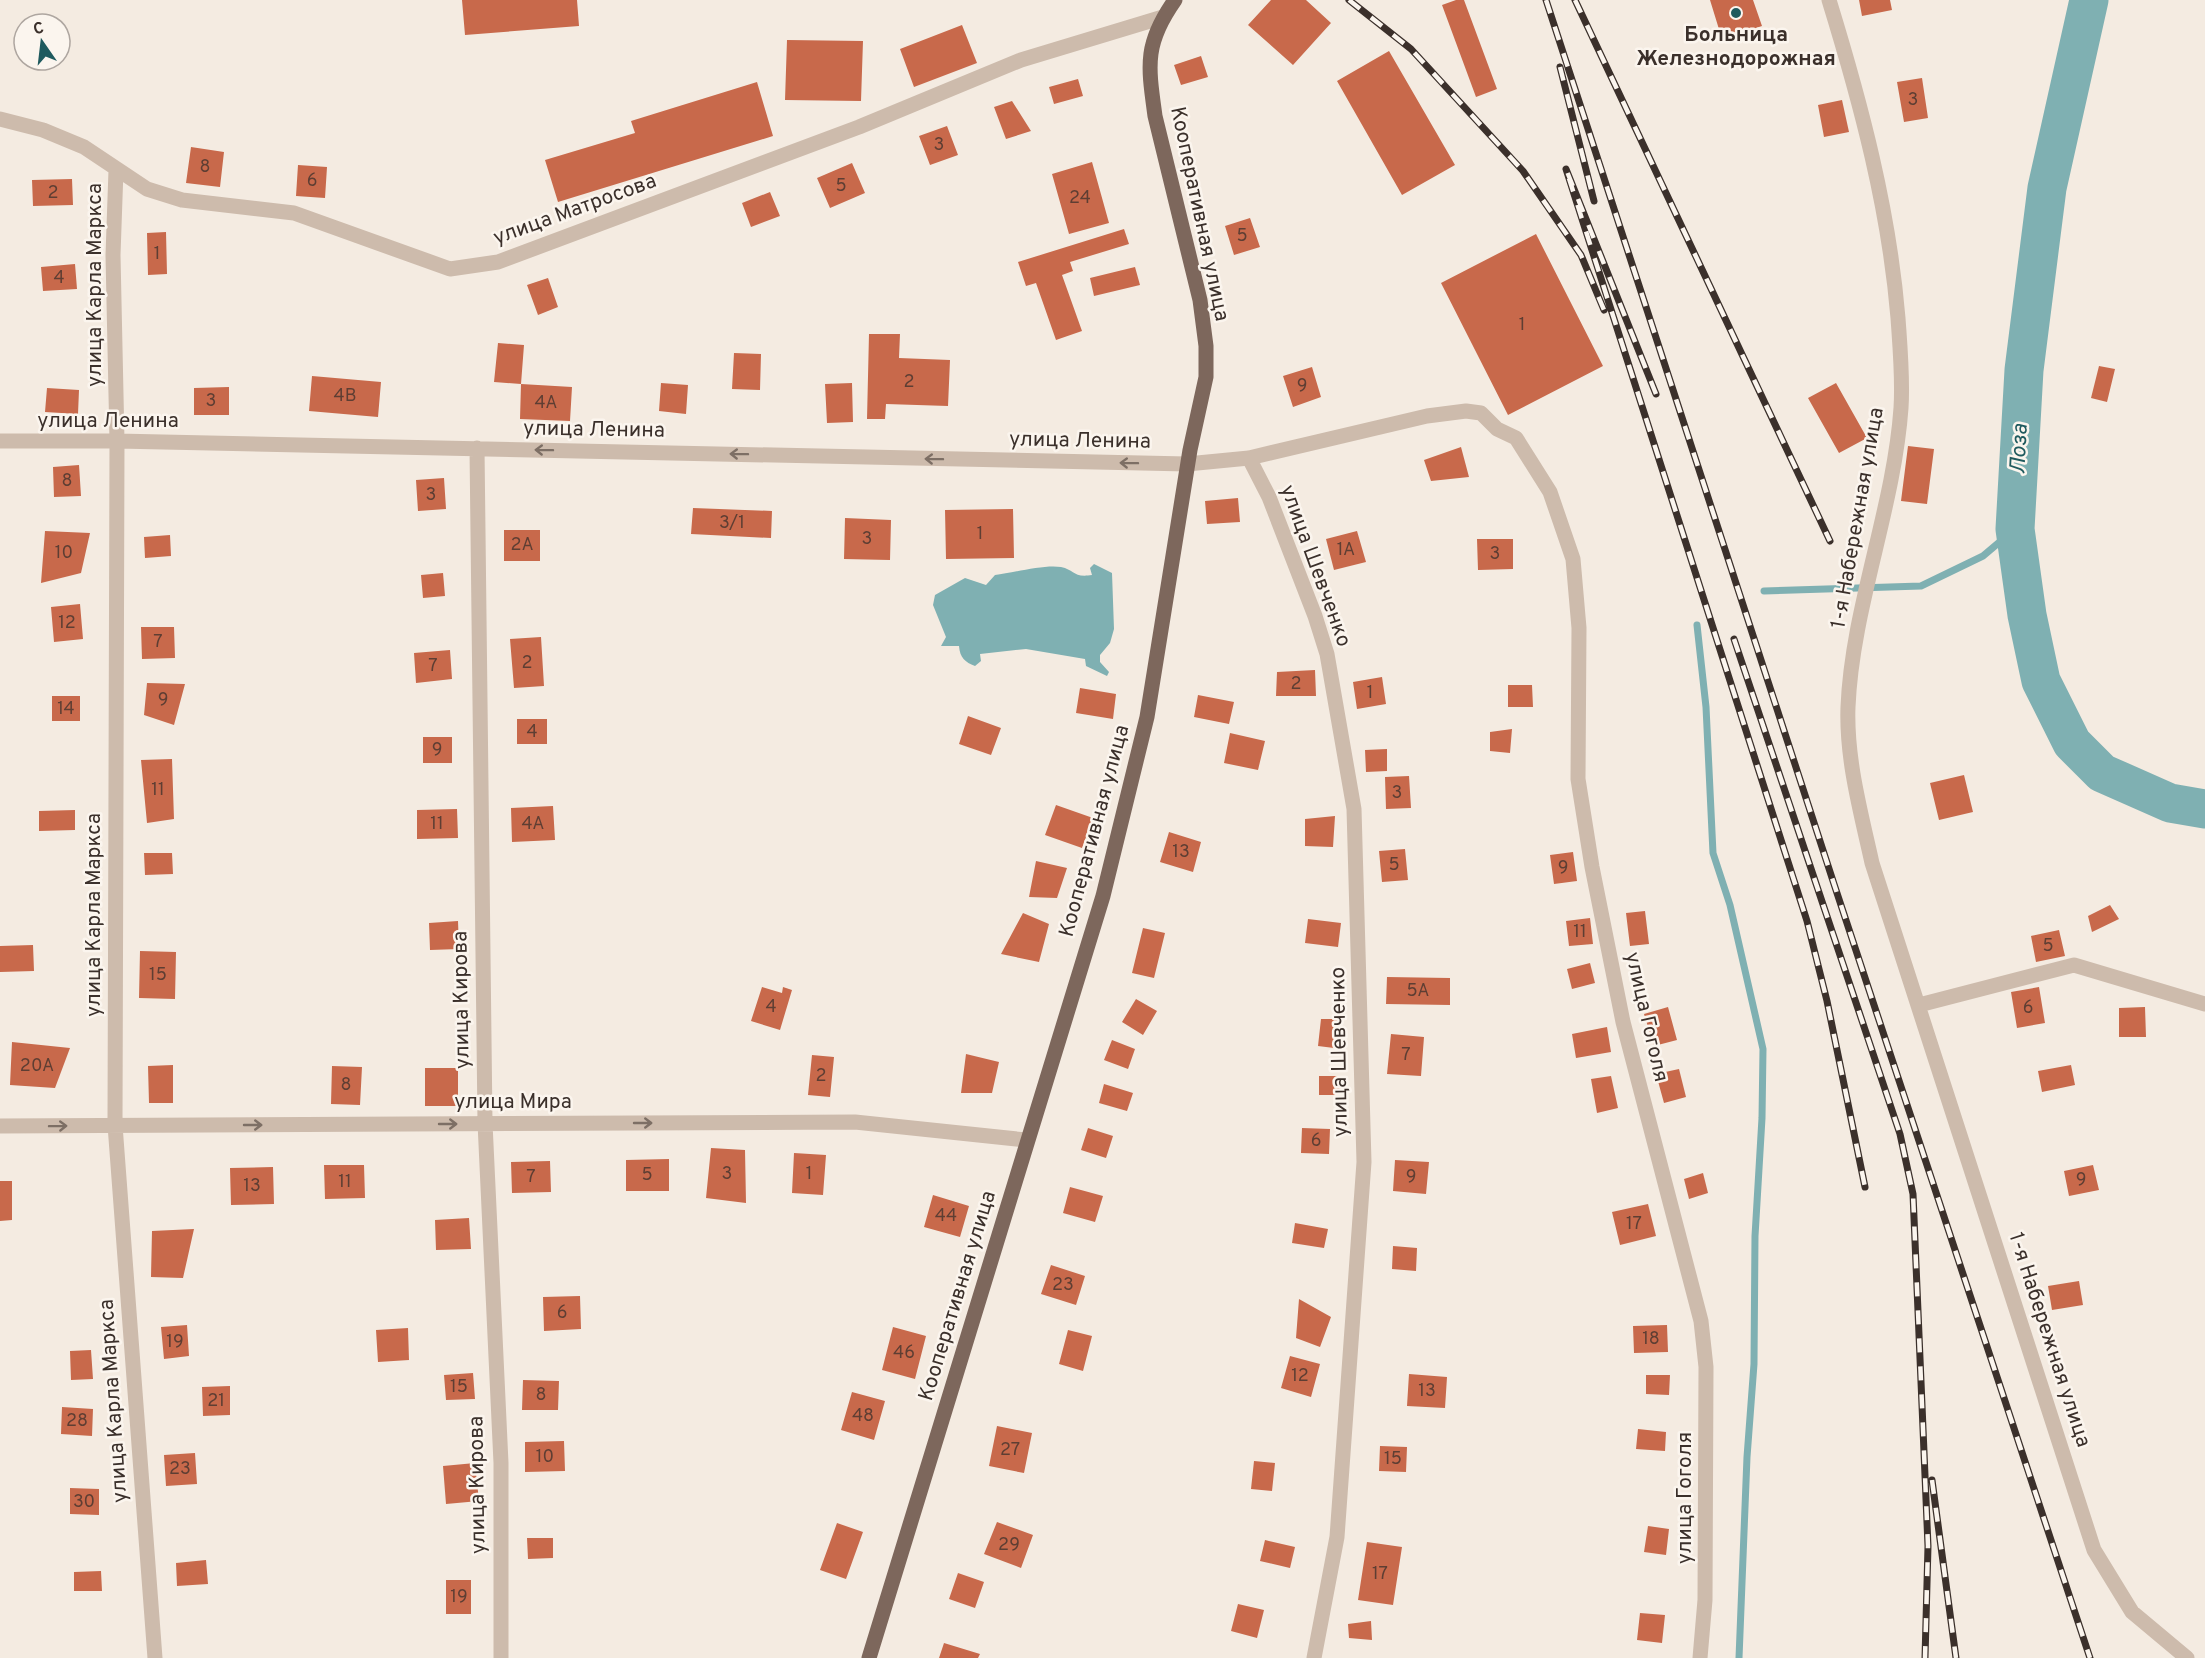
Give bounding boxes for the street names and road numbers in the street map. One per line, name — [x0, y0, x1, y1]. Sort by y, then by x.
street label: Кооперативная улица — [1163, 104, 1235, 324]
street label: улица Матросова — [490, 168, 660, 252]
street label: улица Карла Маркса — [82, 183, 109, 387]
street label: 1-я Набережная улица — [1825, 405, 1891, 631]
street label: улица Ленина — [37, 408, 179, 435]
street label: улица Ленина — [523, 415, 665, 445]
street label: улица Ленина — [1009, 426, 1151, 456]
street label: улица Шевченко — [1273, 481, 1357, 651]
street label: Кооперативная улица — [1054, 722, 1136, 940]
street label: улица Карла Маркса — [81, 813, 108, 1017]
street label: улица Кирова — [447, 931, 477, 1069]
street label: улица Гоголя — [1618, 949, 1674, 1085]
street label: улица Шевченко — [1325, 967, 1355, 1137]
street label: улица Мира — [454, 1089, 572, 1116]
street label: Кооперативная улица — [913, 1188, 1003, 1404]
street label: 1-я Набережная улица — [2002, 1229, 2096, 1451]
street label: улица Карла Маркса — [93, 1298, 135, 1504]
street label: улица Кирова — [463, 1416, 493, 1554]
street label: улица Гоголя — [1672, 1432, 1699, 1564]

